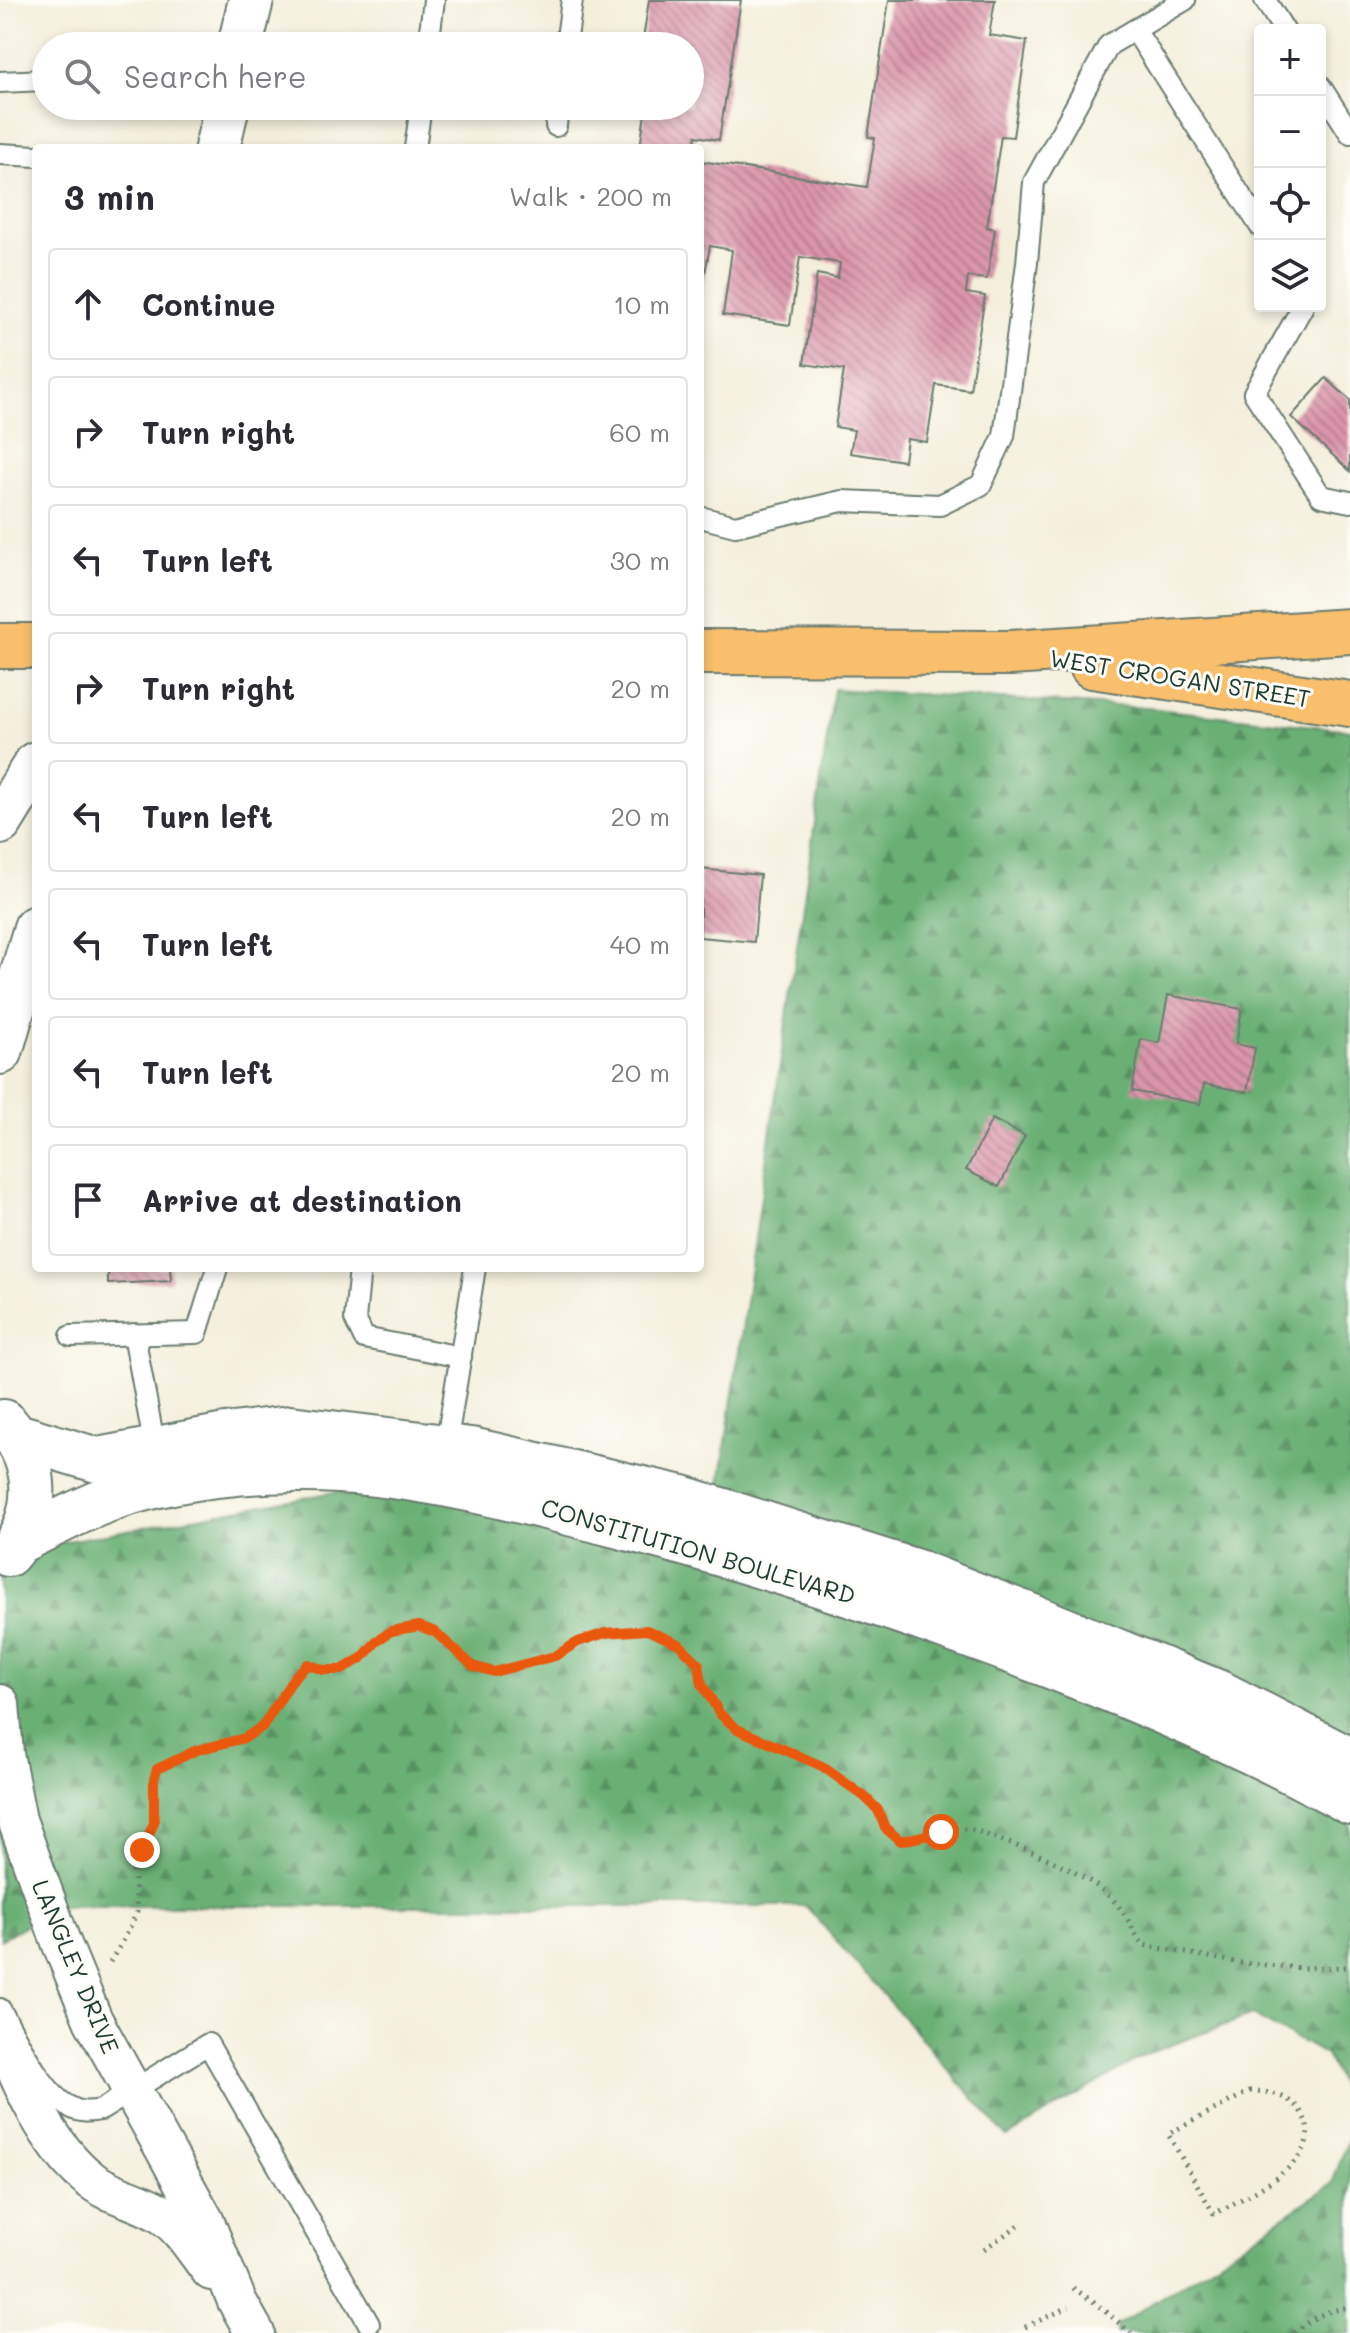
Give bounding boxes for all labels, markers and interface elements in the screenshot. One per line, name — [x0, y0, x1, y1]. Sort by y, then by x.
map controls — [1254, 24, 1326, 312]
button: + — [1254, 24, 1326, 96]
search box — [32, 32, 704, 120]
icon: search — [60, 54, 104, 98]
text: Search here — [124, 56, 307, 96]
button: − — [1254, 96, 1326, 168]
button: locate — [1254, 168, 1326, 240]
text: 3 min — [64, 174, 155, 219]
text: Walk · 200 m — [509, 179, 672, 213]
button: layers — [1254, 240, 1326, 312]
icon: ahead — [66, 282, 110, 326]
text: Continue — [142, 284, 275, 324]
text: 10 m — [613, 287, 670, 321]
icon: right — [66, 410, 110, 454]
text: Turn right — [142, 412, 295, 452]
text: 60 m — [609, 415, 670, 449]
icon: left — [66, 538, 110, 582]
text: Turn left — [142, 540, 273, 580]
text: 30 m — [610, 543, 670, 577]
street label: WEST CROGAN STREET — [1048, 642, 1313, 713]
icon: right — [66, 666, 110, 710]
text: Turn right — [142, 668, 295, 708]
text: 20 m — [610, 671, 670, 705]
icon: left — [66, 794, 110, 838]
text: Turn left — [142, 796, 273, 836]
text: 20 m — [610, 799, 670, 833]
icon: left — [66, 922, 110, 966]
text: Turn left — [142, 924, 273, 964]
text: 40 m — [610, 927, 670, 961]
icon: left — [66, 1050, 110, 1094]
text: Turn left — [142, 1052, 273, 1092]
text: 20 m — [610, 1055, 670, 1089]
icon: arrive — [66, 1178, 110, 1222]
text: Arrive at destination — [142, 1180, 462, 1220]
street label: CONSTITUTION BOULEVARD — [538, 1491, 859, 1610]
route start — [923, 1814, 959, 1850]
route end — [124, 1832, 160, 1868]
street label: LANGLEY DRIVE — [26, 1875, 127, 2058]

